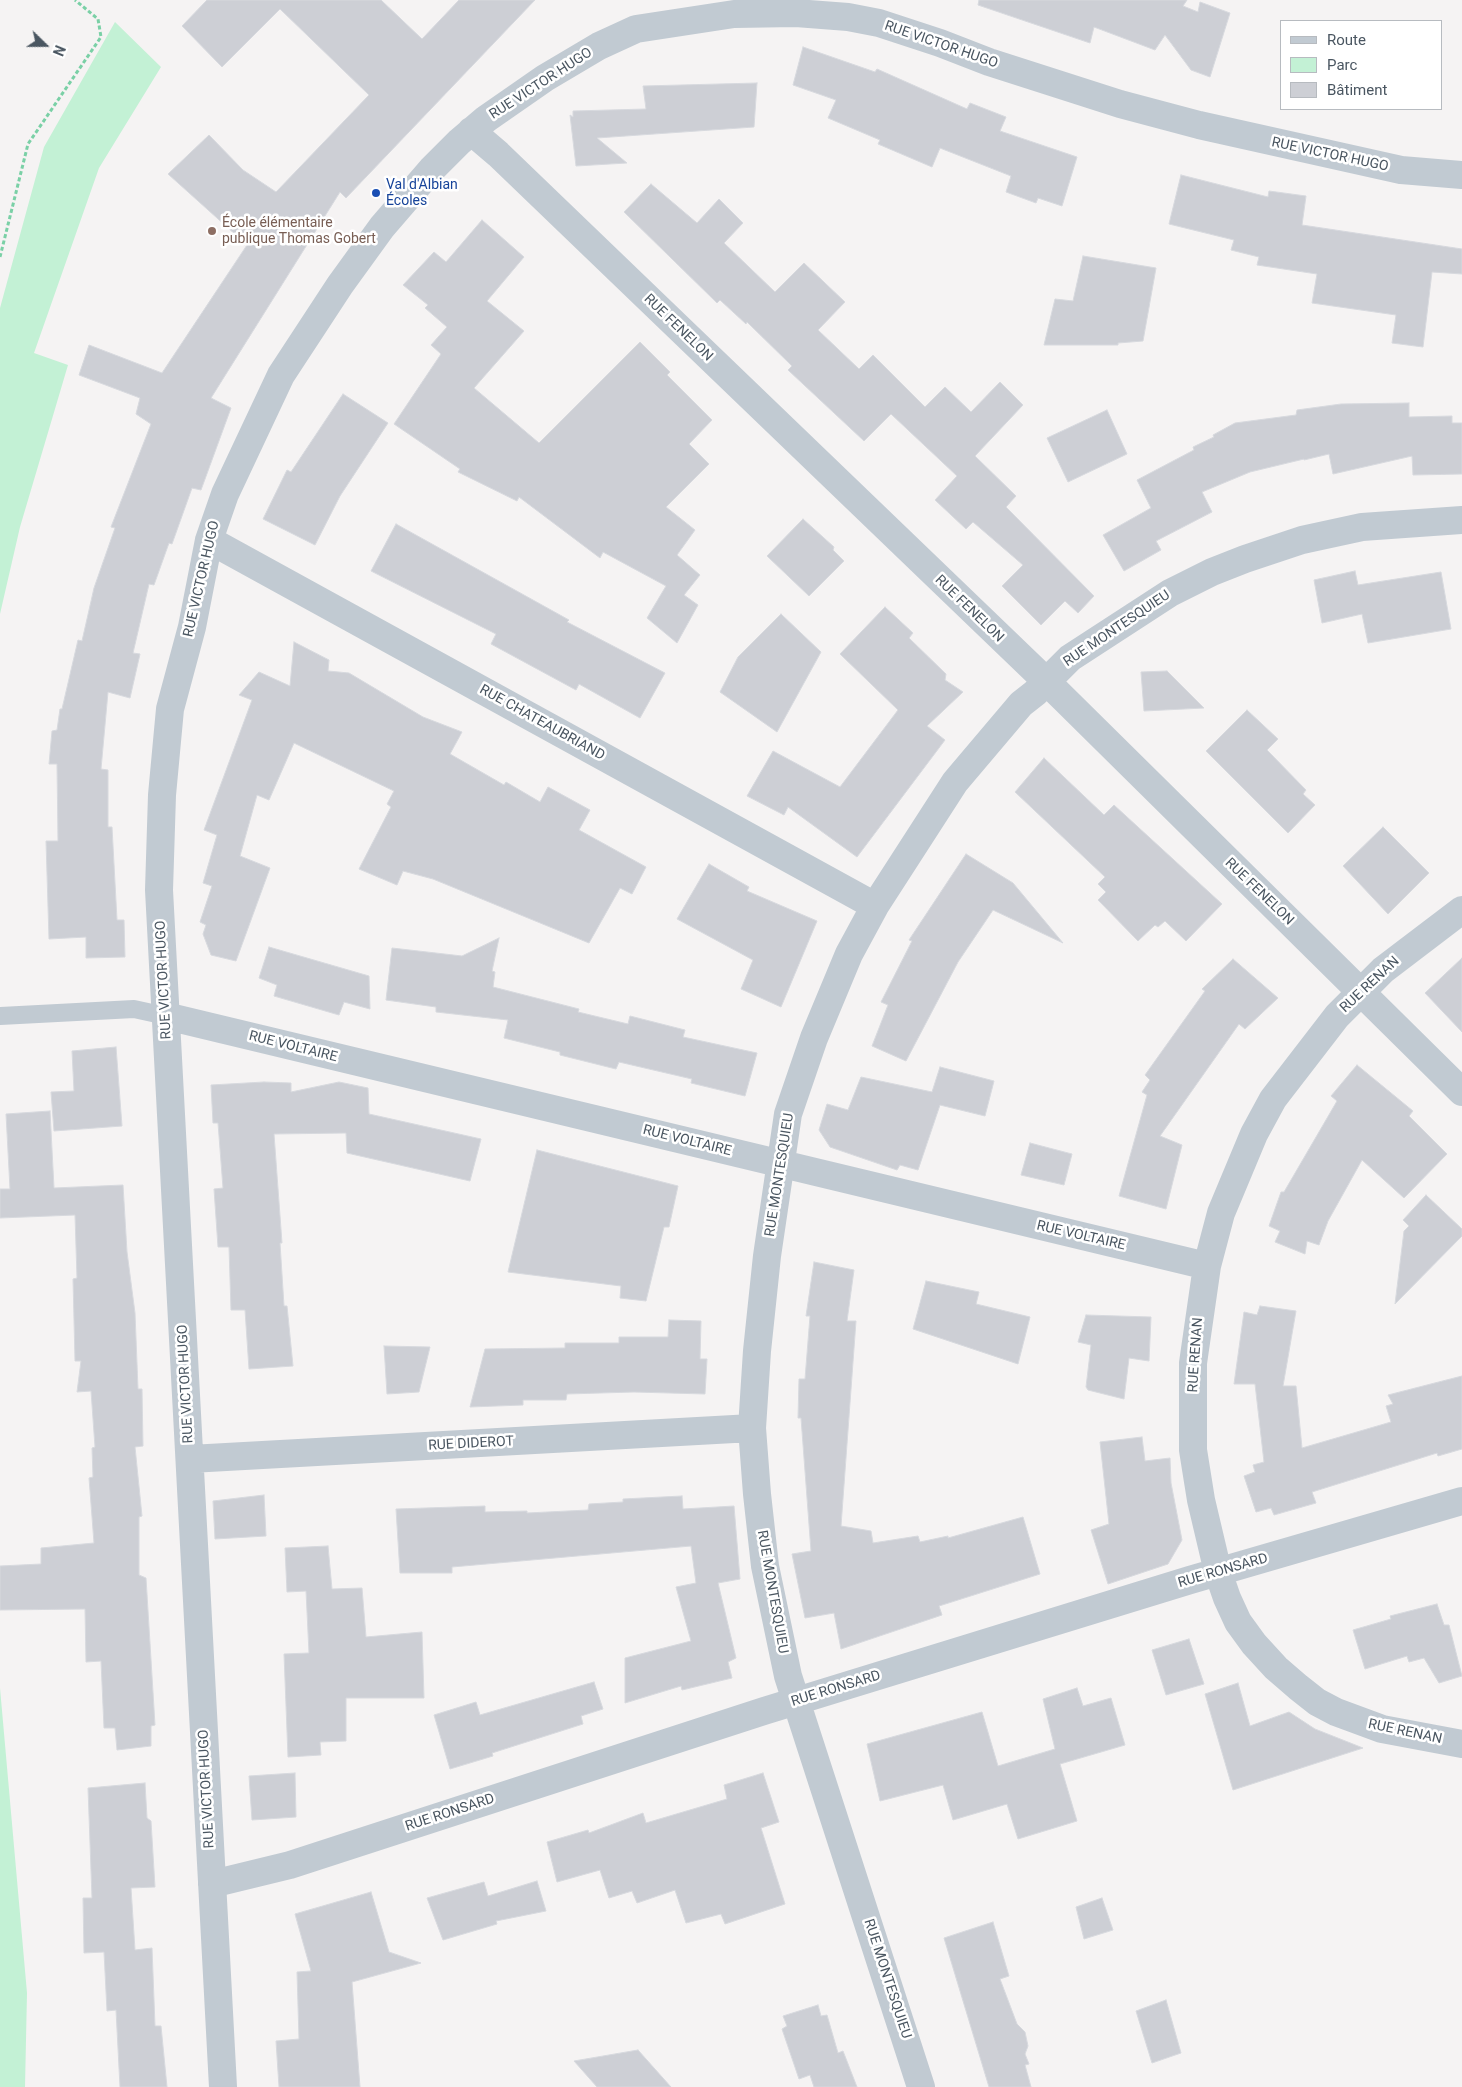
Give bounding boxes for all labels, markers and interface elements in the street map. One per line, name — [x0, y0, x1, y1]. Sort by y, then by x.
street label: RUE VICTOR HUGO — [882, 18, 1000, 72]
north arrow — [20, 20, 70, 70]
legend — [1280, 20, 1442, 110]
text: Route — [1327, 31, 1366, 49]
text: N — [50, 43, 68, 58]
street label: RUE VICTOR HUGO — [487, 45, 595, 123]
text: Parc — [1327, 56, 1357, 74]
text: Bâtiment — [1327, 81, 1387, 99]
street label: RUE VICTOR HUGO — [1270, 134, 1390, 176]
place label: Val d'Albian Écoles — [386, 177, 458, 210]
marker: Val d'Albian Écoles — [370, 187, 382, 199]
place label: École élémentaire publique Thomas Gobert — [222, 215, 376, 248]
marker: École élémentaire publique Thomas Gobert — [206, 225, 218, 237]
street label: RUE FENELON — [640, 291, 716, 365]
street label: RUE VICTOR HUGO — [180, 519, 224, 639]
street label: RUE FENELON — [931, 572, 1007, 646]
street label: RUE MONTESQUIEU — [1061, 587, 1173, 671]
street label: RUE CHATEAUBRIAND — [476, 682, 608, 764]
street label: RUE FENELON — [1221, 855, 1297, 929]
street label: RUE VICTOR HUGO — [153, 920, 175, 1040]
street label: RUE RENAN — [1337, 953, 1403, 1017]
street label: RUE VOLTAIRE — [247, 1028, 339, 1066]
street label: RUE MONTESQUIEU — [762, 1112, 798, 1238]
street label: RUE VOLTAIRE — [641, 1122, 733, 1160]
street label: RUE VOLTAIRE — [1035, 1218, 1127, 1254]
street label: RUE RENAN — [1185, 1317, 1207, 1393]
street label: RUE VICTOR HUGO — [175, 1324, 197, 1444]
street label: RUE DIDEROT — [428, 1433, 514, 1455]
street label: RUE MONTESQUIEU — [753, 1529, 791, 1655]
street label: RUE RONSARD — [1176, 1550, 1270, 1592]
street label: RUE RONSARD — [789, 1667, 883, 1711]
street label: RUE RENAN — [1367, 1716, 1443, 1748]
street label: RUE VICTOR HUGO — [196, 1729, 218, 1849]
street label: RUE RONSARD — [403, 1791, 497, 1835]
street label: RUE MONTESQUIEU — [860, 1917, 914, 2041]

